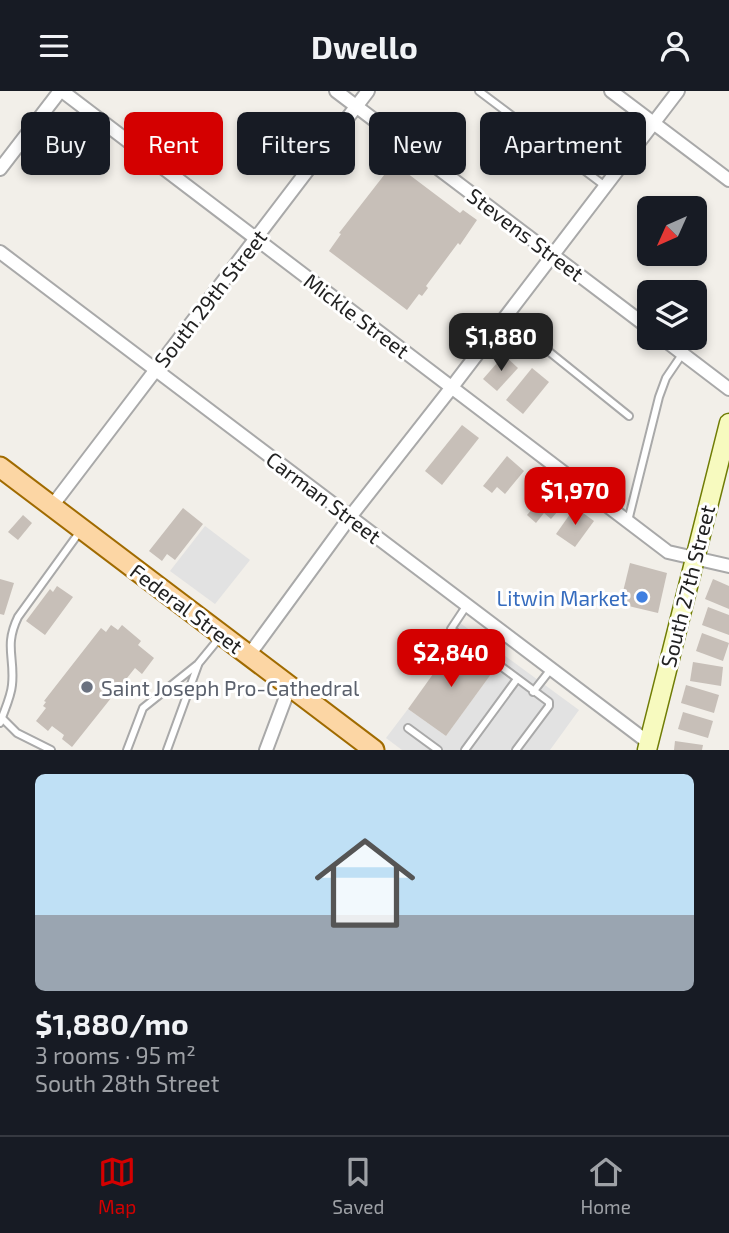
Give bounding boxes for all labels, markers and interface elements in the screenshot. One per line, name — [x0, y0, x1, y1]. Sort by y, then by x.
icon: menu — [35, 27, 73, 65]
text: Dwello — [311, 27, 418, 65]
icon: person — [656, 27, 694, 65]
chip: Buy — [21, 112, 110, 175]
chip: Rent — [124, 112, 223, 175]
chip: Filters — [237, 112, 355, 175]
chip: New — [369, 112, 466, 175]
chip: Apartment — [480, 112, 646, 175]
street label: Stevens Street — [463, 182, 589, 286]
north arrow — [637, 196, 707, 266]
map controls — [637, 196, 707, 350]
street label: South 29th Street — [149, 224, 271, 372]
street label: Mickle Street — [300, 267, 414, 363]
button: layers — [637, 280, 707, 350]
pin: $1,880 — [444, 313, 558, 373]
text: $1,880 — [465, 322, 537, 350]
street label: Carman Street — [262, 446, 386, 548]
pin: $1,970 — [518, 467, 632, 527]
text: $1,970 — [540, 476, 610, 504]
street label: South 27th Street — [655, 502, 719, 670]
street label: Federal Street — [126, 558, 248, 658]
place label: Litwin Market — [497, 585, 628, 610]
marker: Litwin Market — [634, 589, 650, 605]
pin: $2,840 — [394, 629, 508, 689]
text: $2,840 — [413, 638, 489, 666]
place label: Saint Joseph Pro-Cathedral — [101, 675, 360, 700]
marker: Saint Joseph Pro-Cathedral — [79, 679, 95, 695]
icon: home — [302, 820, 428, 946]
text: $1,880/mo — [35, 1005, 189, 1041]
text: 3 rooms · 95 m² — [35, 1041, 196, 1069]
text: South 28th Street — [35, 1069, 219, 1097]
tab: Map — [98, 1153, 136, 1218]
tab: Saved — [332, 1153, 384, 1218]
tab: Home — [581, 1153, 631, 1218]

